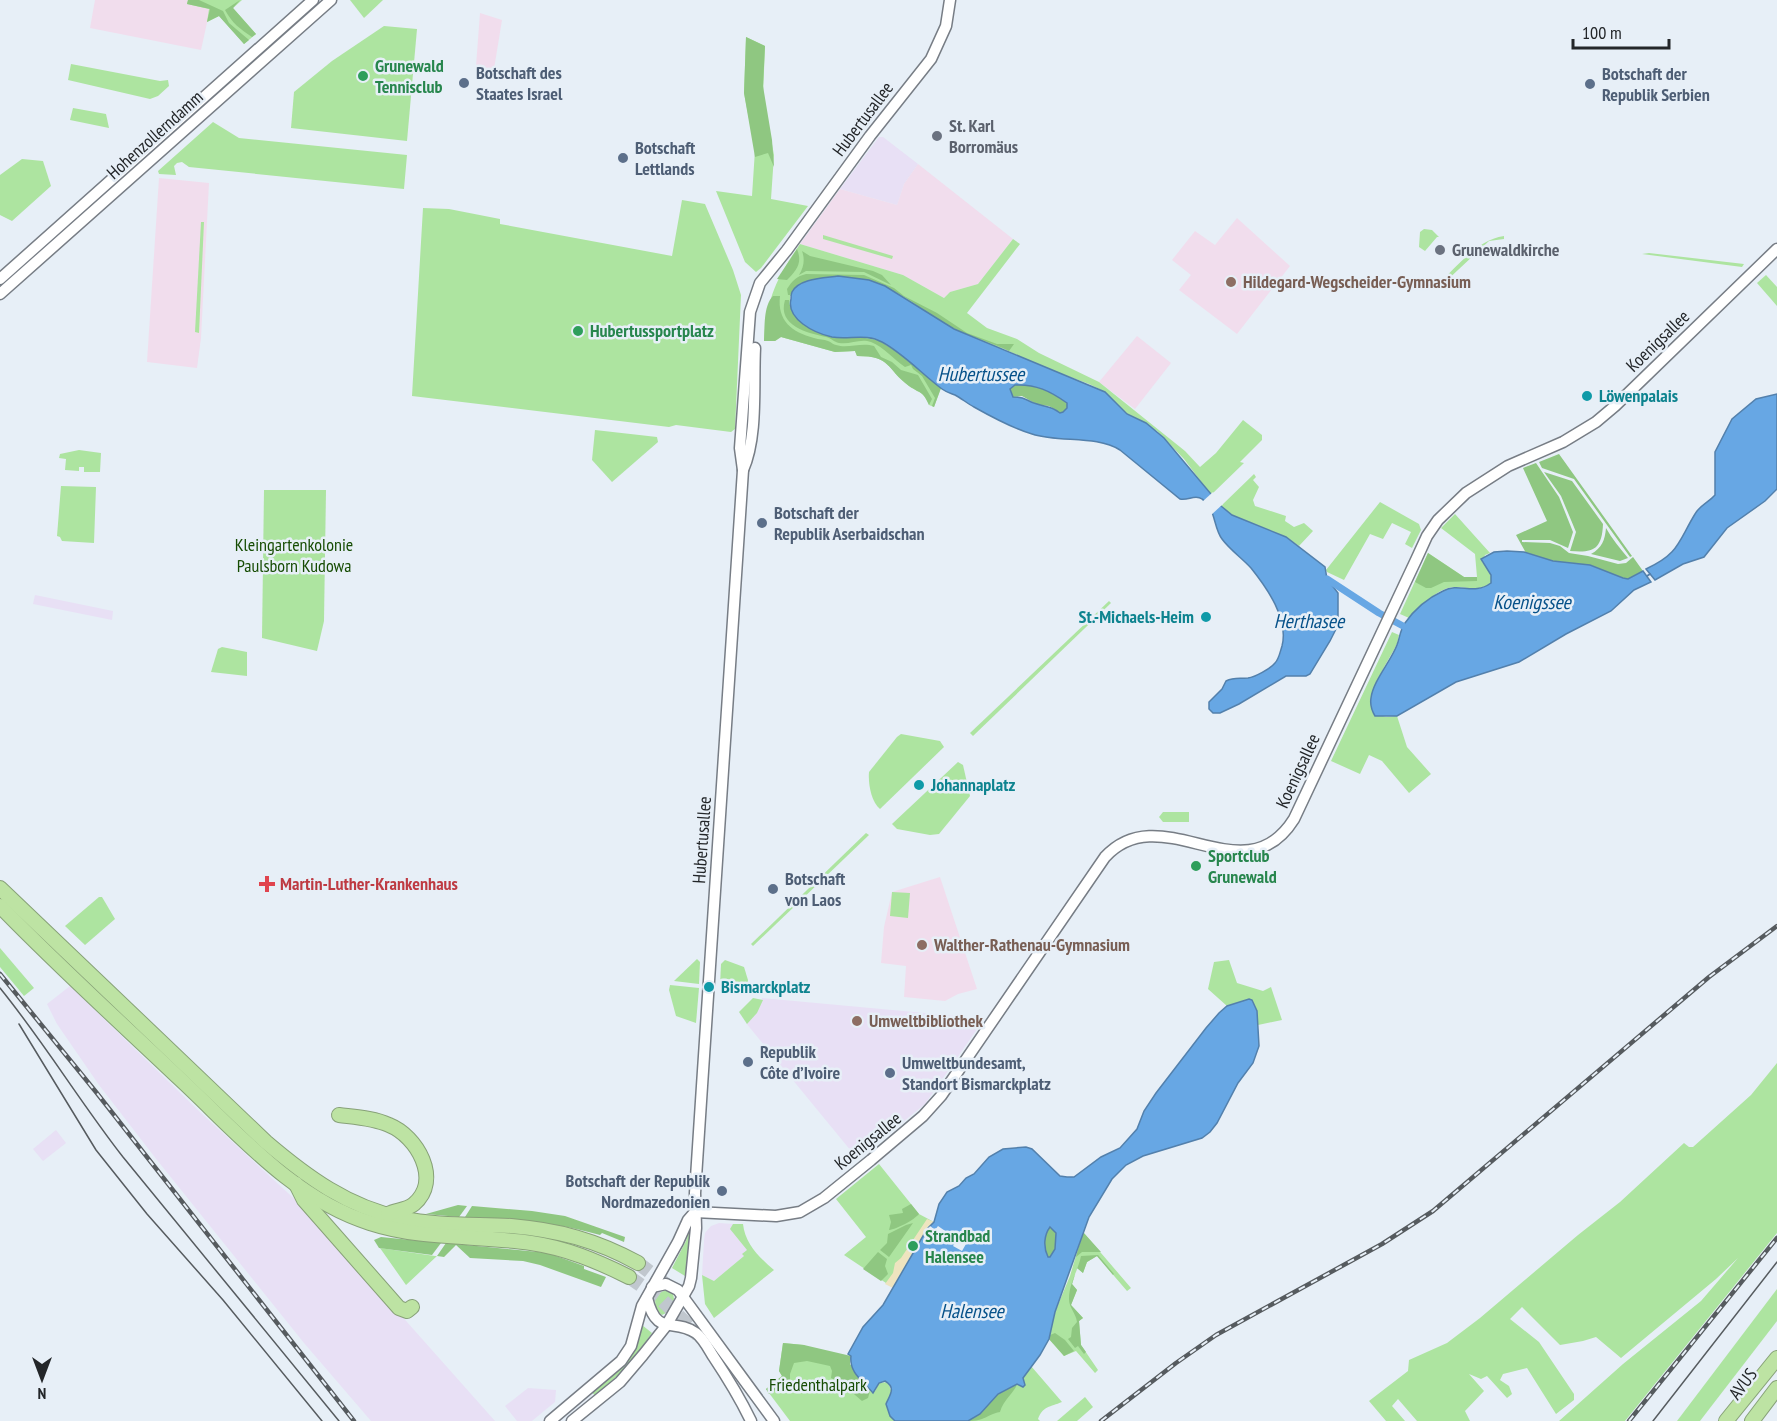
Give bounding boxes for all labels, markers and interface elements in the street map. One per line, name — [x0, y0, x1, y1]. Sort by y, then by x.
scale bar — [1573, 12, 1669, 50]
text: 100 m — [1582, 21, 1622, 44]
place label: Grunewald Tennisclub — [375, 54, 444, 98]
place label: Botschaft des Staates Israel — [476, 61, 563, 105]
place label: Botschaft der Republik Serbien — [1602, 62, 1710, 106]
marker: Grunewald Tennisclub — [356, 69, 370, 83]
marker: Botschaft des Staates Israel — [457, 76, 471, 90]
street label: Hubertusallee — [827, 77, 898, 160]
marker: Botschaft der Republik Serbien — [1583, 77, 1597, 91]
street label: Hohenzollerndamm — [102, 85, 208, 184]
place label: St. Karl Borromäus — [949, 114, 1018, 158]
marker: St. Karl Borromäus — [930, 129, 944, 143]
place label: Botschaft Lettlands — [635, 136, 696, 180]
marker: Botschaft Lettlands — [616, 151, 630, 165]
place label: Grunewaldkirche — [1452, 238, 1560, 261]
marker: Grunewaldkirche — [1433, 243, 1447, 257]
place label: Hildegard-Wegscheider-Gymnasium — [1243, 270, 1471, 293]
marker: Hildegard-Wegscheider-Gymnasium — [1224, 275, 1238, 289]
street label: Koenigsallee — [1621, 305, 1694, 376]
place label: Hubertussportplatz — [590, 319, 714, 342]
marker: Hubertussportplatz — [571, 324, 585, 338]
water label: Hubertussee — [938, 361, 1026, 387]
place label: Löwenpalais — [1599, 384, 1678, 407]
marker: Löwenpalais — [1580, 389, 1594, 403]
place label: Botschaft der Republik Aserbaidschan — [774, 501, 925, 545]
marker: Botschaft der Republik Aserbaidschan — [755, 516, 769, 530]
park label: Kleingartenkolonie Paulsborn Kudowa — [235, 533, 353, 577]
water label: Koenigssee — [1493, 589, 1573, 615]
place label: St.-Michaels-Heim — [1079, 605, 1194, 628]
water label: Herthasee — [1274, 608, 1346, 634]
marker: St.-Michaels-Heim — [1199, 610, 1213, 624]
street label: Koenigsallee — [1270, 730, 1325, 812]
place label: Johannaplatz — [930, 773, 1015, 796]
marker: Johannaplatz — [912, 778, 926, 792]
street label: Hubertusallee — [687, 796, 716, 884]
place label: Sportclub Grunewald — [1208, 844, 1277, 888]
marker: Sportclub Grunewald — [1189, 859, 1203, 873]
place label: Botschaft von Laos — [784, 867, 846, 911]
place label: Martin-Luther-Krankenhaus — [280, 872, 458, 895]
marker: Martin-Luther-Krankenhaus — [258, 875, 276, 893]
marker: Botschaft von Laos — [766, 882, 780, 896]
place label: Walther-Rathenau-Gymnasium — [933, 933, 1130, 956]
marker: Walther-Rathenau-Gymnasium — [915, 938, 929, 952]
place label: Bismarckplatz — [721, 975, 811, 998]
marker: Bismarckplatz — [702, 980, 716, 994]
place label: Umweltbibliothek — [869, 1009, 984, 1032]
marker: Umweltbibliothek — [850, 1014, 864, 1028]
place label: Republik Côte d’Ivoire — [760, 1040, 840, 1084]
place label: Umweltbundesamt, Standort Bismarckplatz — [902, 1051, 1051, 1095]
marker: Republik Côte d’Ivoire — [741, 1055, 755, 1069]
marker: Umweltbundesamt, Standort Bismarckplatz — [883, 1066, 897, 1080]
street label: Koenigsallee — [830, 1107, 906, 1175]
place label: Botschaft der Republik Nordmazedonien — [566, 1169, 711, 1213]
marker: Botschaft der Republik Nordmazedonien — [715, 1184, 729, 1198]
place label: Strandbad Halensee — [925, 1224, 990, 1268]
marker: Strandbad Halensee — [906, 1239, 920, 1253]
water label: Halensee — [940, 1298, 1006, 1324]
north arrow — [12, 1349, 72, 1409]
street label: AVUS — [1723, 1363, 1762, 1404]
park label: Friedenthalpark — [769, 1373, 867, 1396]
text: N — [38, 1384, 46, 1404]

